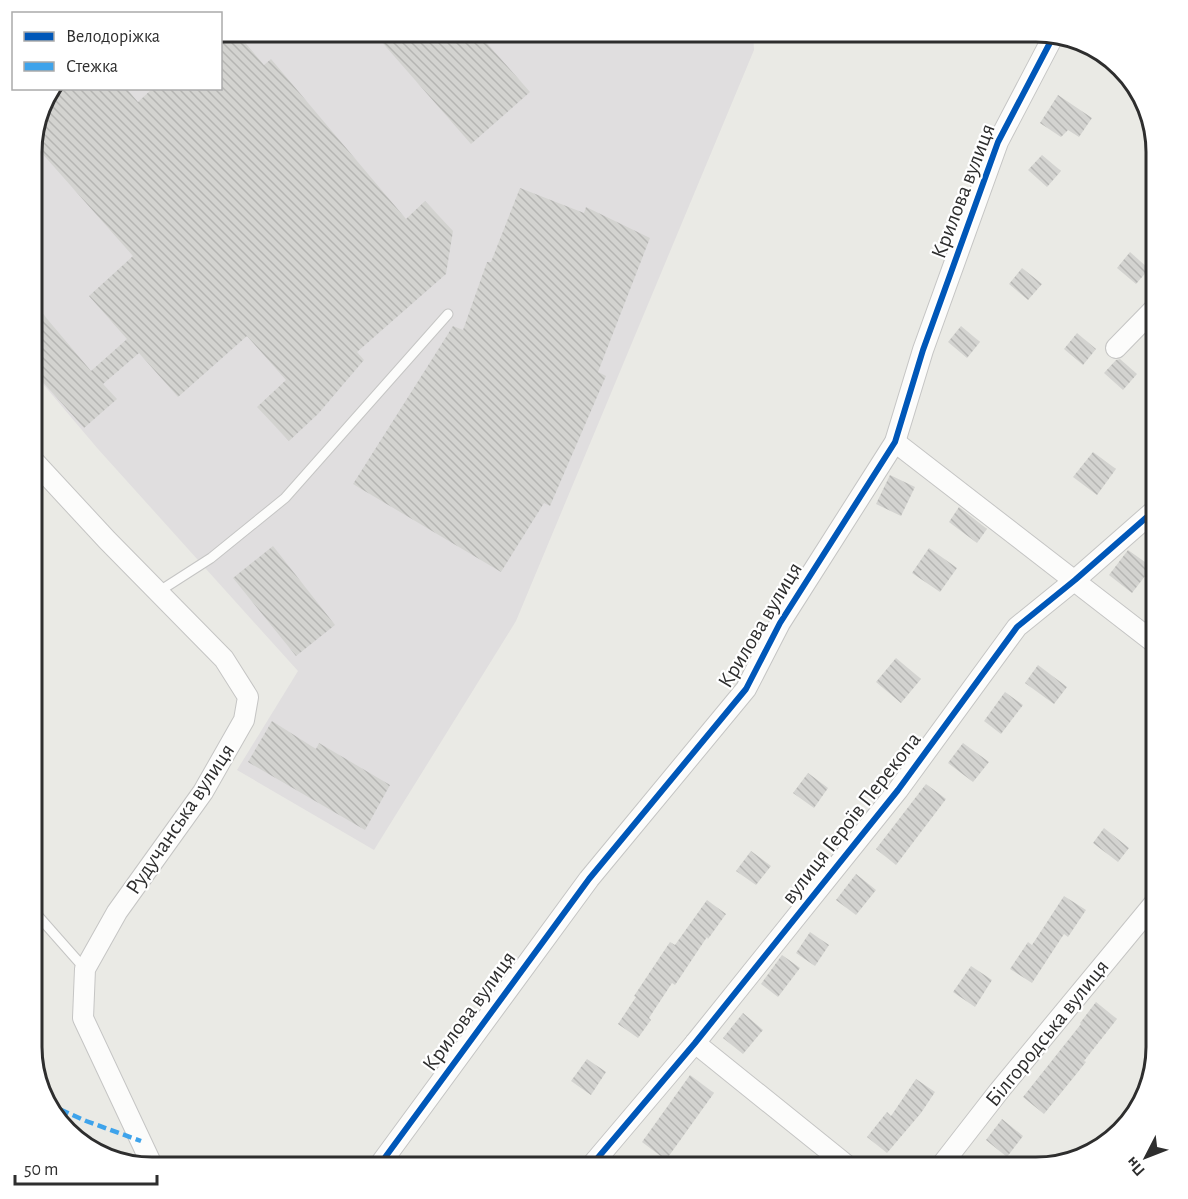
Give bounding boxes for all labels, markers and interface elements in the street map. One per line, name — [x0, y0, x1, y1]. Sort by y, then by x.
legend — [12, 12, 222, 90]
text: Велодоріжка — [66, 28, 160, 46]
text: Стежка — [66, 58, 118, 76]
street label: Крилова вулиця — [927, 121, 999, 261]
street label: Крилова вулиця — [714, 558, 806, 692]
street label: вулиця Героїв Перекопа — [777, 728, 925, 908]
street label: Рудучанська вулиця — [122, 740, 238, 898]
street label: Крилова вулиця — [418, 947, 520, 1075]
street label: Білгородська вулиця — [981, 955, 1113, 1111]
north arrow — [1116, 1127, 1176, 1187]
scale bar — [15, 1148, 158, 1186]
text: Пн — [1123, 1154, 1148, 1179]
text: 50 m — [24, 1161, 58, 1179]

